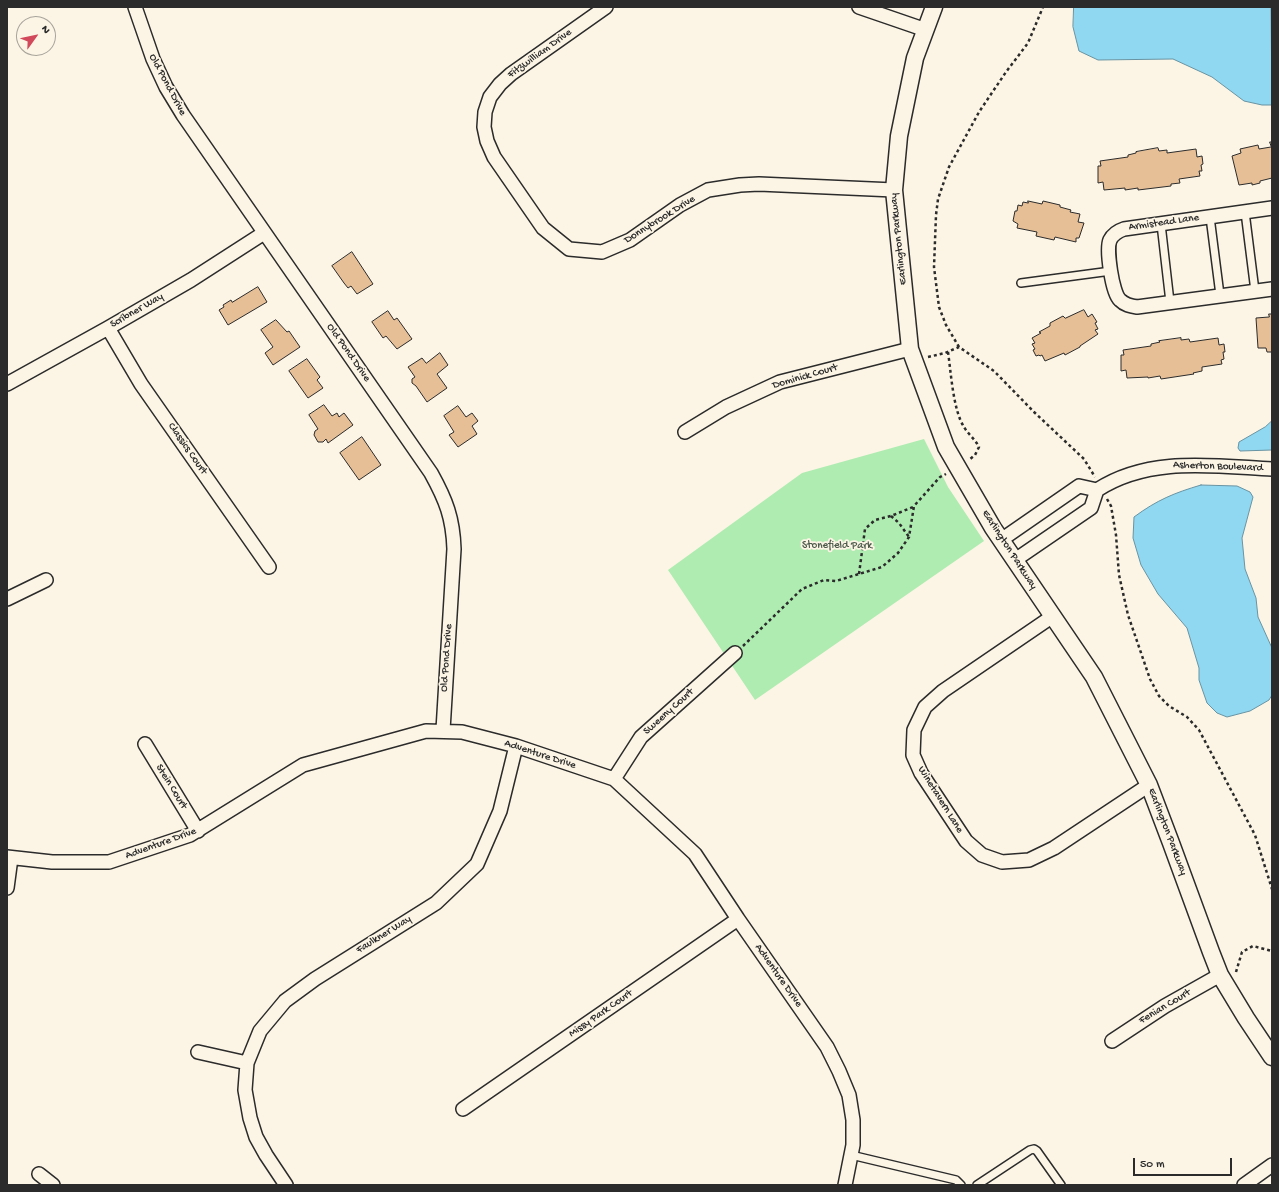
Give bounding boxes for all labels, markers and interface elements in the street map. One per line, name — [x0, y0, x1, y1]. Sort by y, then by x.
north arrow — [16, 16, 56, 56]
text: N — [38, 24, 52, 36]
street label: Fitzwilliam Drive — [505, 26, 575, 82]
street label: Old Pond Drive — [145, 52, 189, 118]
street label: Earlington Parkway — [888, 192, 910, 286]
street label: Donnybrook Drive — [622, 193, 698, 247]
street label: Armistead Lane — [1128, 212, 1200, 234]
street label: Scribner Way — [108, 290, 166, 332]
street label: Old Pond Drive — [323, 321, 373, 385]
street label: Dominick Court — [771, 361, 839, 393]
street label: Classics Court — [164, 420, 210, 478]
street label: Asherton Boulevard — [1173, 459, 1263, 475]
street label: Earlington Parkway — [978, 508, 1040, 592]
park label: Stonefield Park — [802, 539, 872, 553]
street label: Old Pond Drive — [438, 624, 456, 692]
street label: Sweeny Court — [641, 686, 697, 738]
street label: Adventure Drive — [503, 737, 577, 773]
street label: Stein Court — [152, 762, 190, 812]
street label: Winetavern Lane — [914, 764, 966, 836]
street label: Earlington Parkway — [1144, 787, 1190, 877]
street label: Adventure Drive — [124, 825, 198, 863]
street label: Faulkner Way — [354, 913, 414, 957]
street label: Adventure Drive — [751, 942, 805, 1010]
street label: Fenian Court — [1137, 986, 1193, 1028]
street label: Missy Park Court — [567, 987, 635, 1041]
scale bar — [1135, 1150, 1234, 1176]
text: 50 m — [1140, 1158, 1165, 1172]

